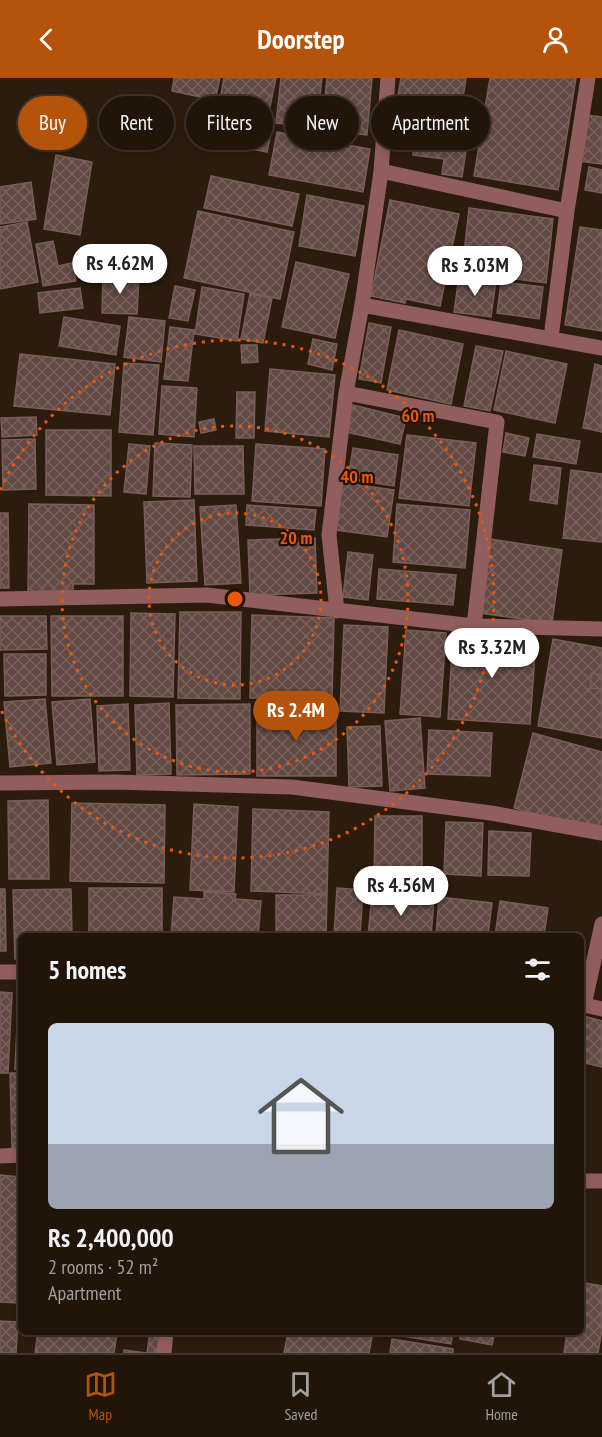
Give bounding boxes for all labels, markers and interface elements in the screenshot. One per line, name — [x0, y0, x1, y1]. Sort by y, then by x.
text: Doorstep — [257, 22, 345, 56]
icon: back — [30, 23, 63, 56]
icon: person — [539, 23, 572, 56]
chip: Buy — [18, 96, 87, 150]
chip: Rent — [99, 96, 174, 150]
chip: Filters — [186, 96, 273, 150]
chip: New — [285, 96, 359, 150]
chip: Apartment — [371, 96, 490, 150]
pin: Rs 4.62M — [58, 244, 182, 295]
pin: Rs 3.03M — [413, 246, 537, 297]
text: Rs 4.62M — [86, 250, 154, 276]
text: Rs 3.03M — [441, 252, 509, 278]
text: 60 m — [402, 404, 434, 427]
text: 40 m — [341, 465, 373, 488]
text: 20 m — [280, 526, 312, 549]
centre of rings — [225, 589, 245, 609]
pin: Rs 3.32M — [430, 628, 554, 679]
text: Rs 3.32M — [458, 634, 526, 660]
pin: Rs 2.4M — [241, 691, 351, 742]
text: Rs 2.4M — [267, 697, 325, 723]
pin: Rs 4.56M — [339, 866, 463, 917]
text: Rs 4.56M — [367, 872, 435, 898]
text: 5 homes — [48, 953, 126, 986]
icon: filters — [521, 953, 554, 986]
icon: home — [247, 1062, 355, 1170]
text: Rs 2,400,000 — [48, 1221, 174, 1254]
text: 2 rooms · 52 m² — [48, 1254, 158, 1280]
text: Apartment — [48, 1280, 121, 1306]
tab: Map — [84, 1368, 117, 1424]
tab: Saved — [284, 1368, 317, 1424]
tab: Home — [485, 1368, 518, 1424]

